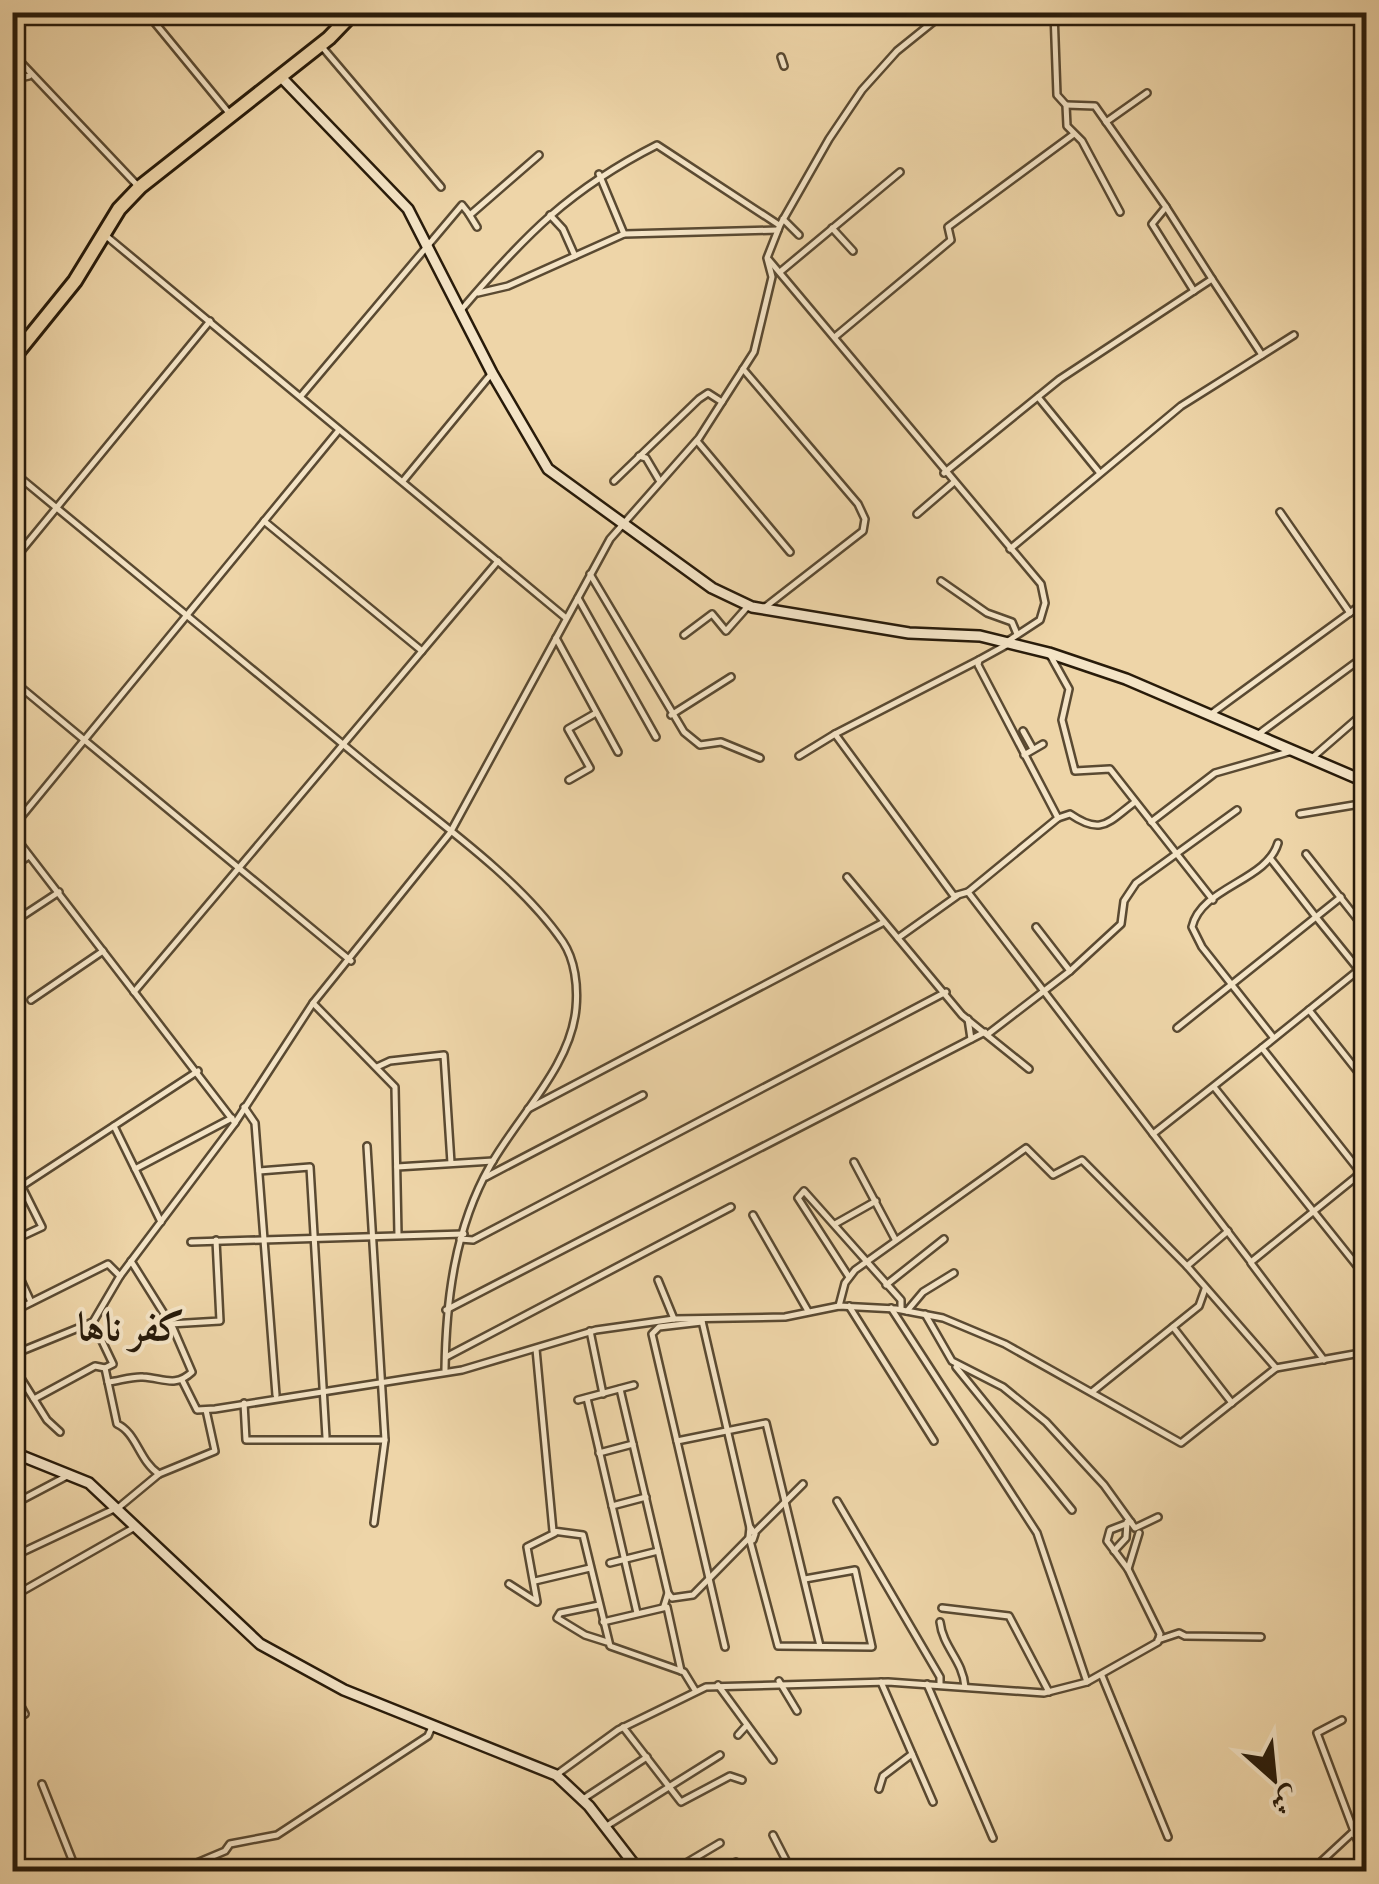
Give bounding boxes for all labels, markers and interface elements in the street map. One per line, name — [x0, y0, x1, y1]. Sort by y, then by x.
district label: كفر ناها — [77, 1302, 185, 1358]
north arrow — [1224, 1729, 1324, 1829]
text: ش — [1263, 1775, 1305, 1823]

